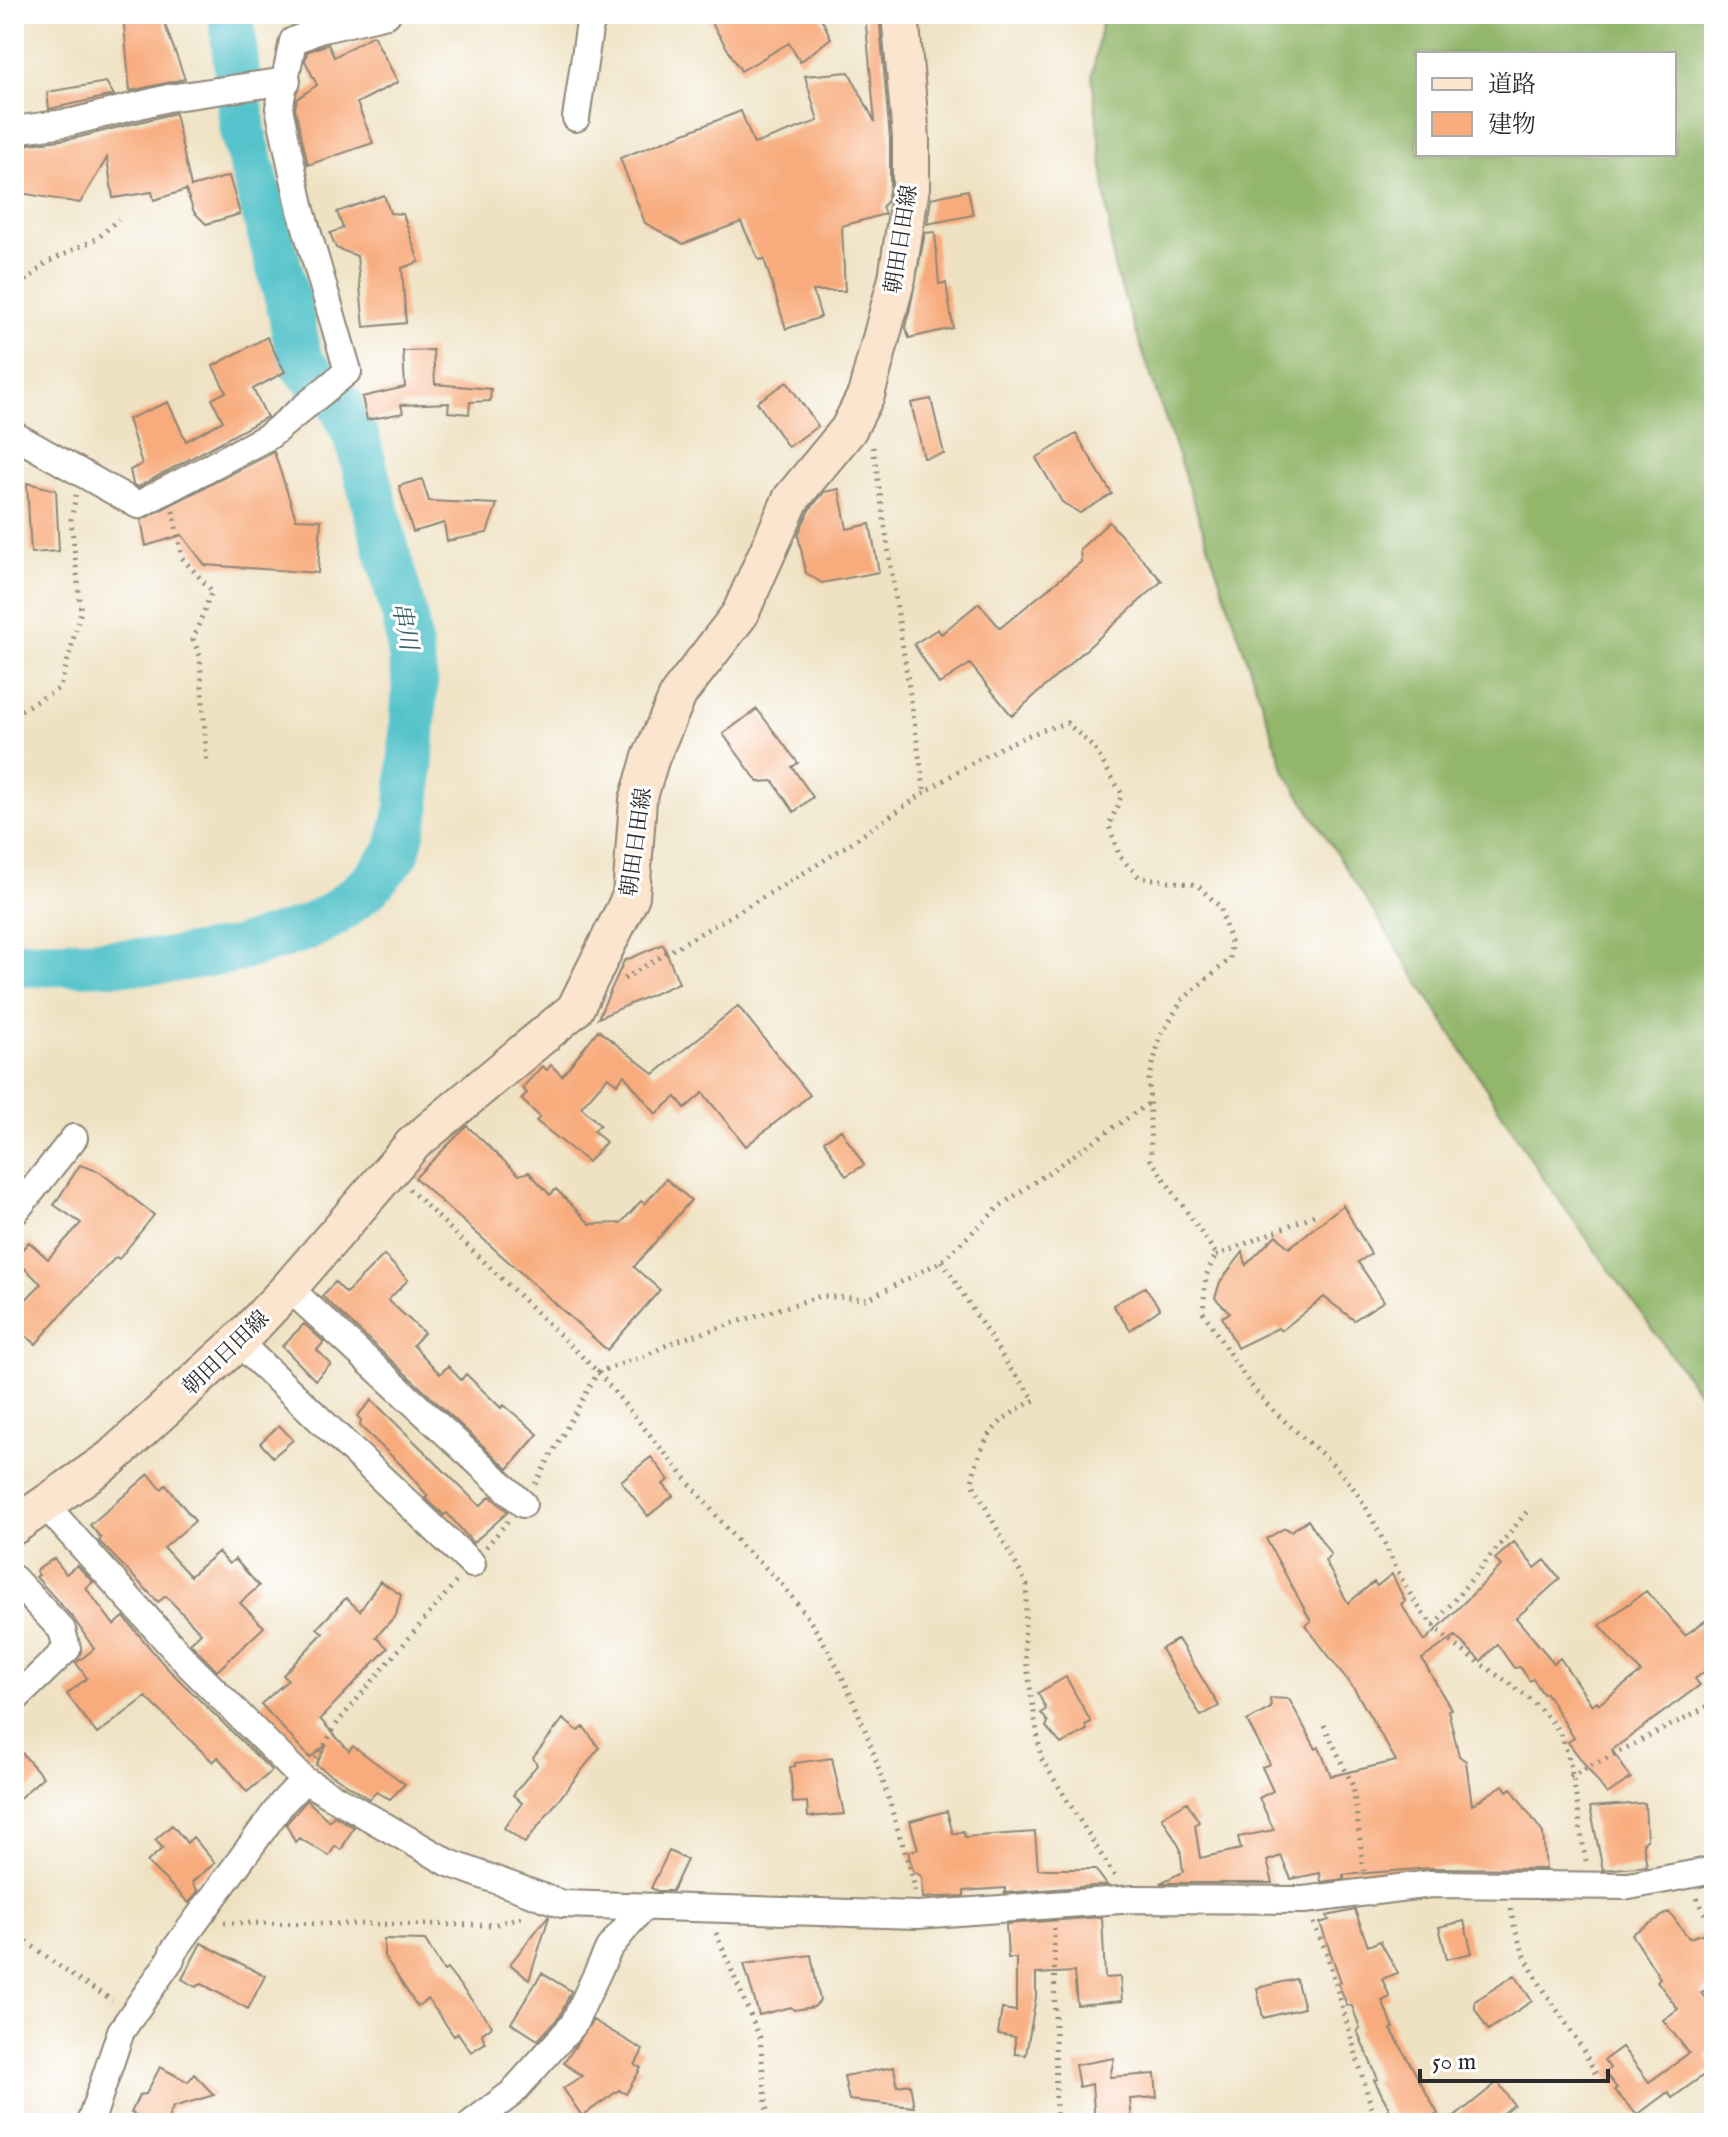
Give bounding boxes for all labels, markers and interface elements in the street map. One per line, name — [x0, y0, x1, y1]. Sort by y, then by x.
legend — [1416, 52, 1676, 156]
text: 道路 — [1488, 70, 1536, 101]
text: 建物 — [1488, 110, 1536, 141]
street label: 朝田日田線 — [880, 183, 924, 296]
water label: 串川 — [384, 600, 424, 656]
street label: 朝田日田線 — [615, 786, 658, 899]
street label: 朝田日田線 — [177, 1305, 276, 1402]
scale bar — [1420, 2033, 1608, 2083]
text: 50 m — [1432, 2047, 1476, 2078]

